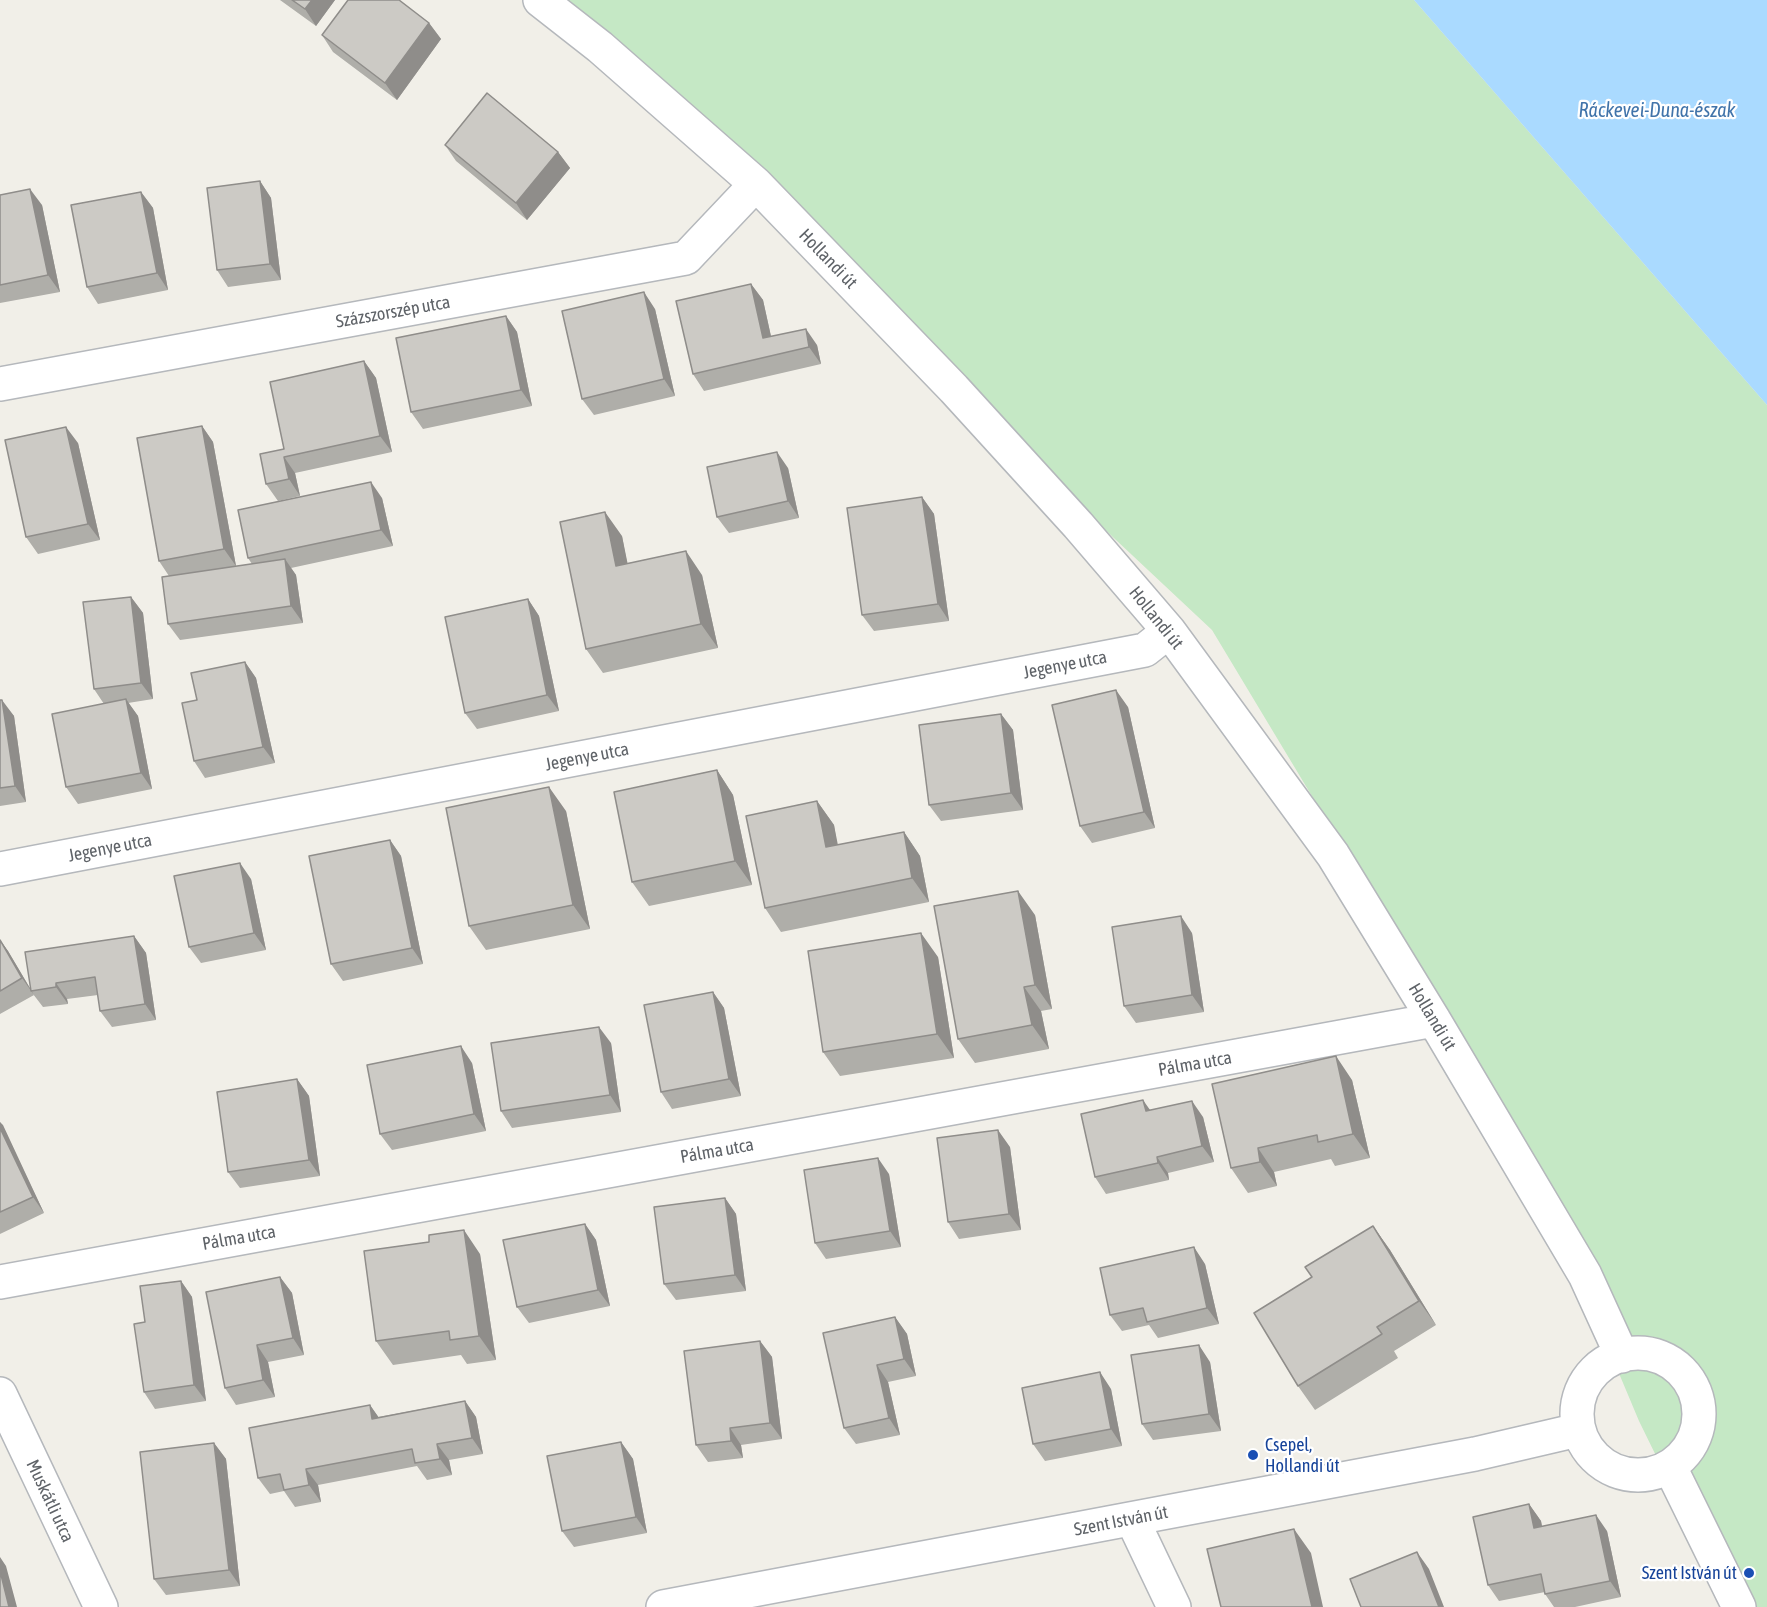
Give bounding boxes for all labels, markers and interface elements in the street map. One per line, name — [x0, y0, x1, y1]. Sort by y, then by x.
water label: Ráckevei-Duna-észak — [1579, 99, 1735, 123]
street label: Hollandi út — [794, 225, 862, 293]
street label: Százszorszép utca — [334, 291, 452, 333]
street label: Hollandi út — [1124, 582, 1188, 654]
street label: Jegenye utca — [1021, 646, 1109, 684]
street label: Jegenye utca — [543, 738, 631, 776]
street label: Jegenye utca — [66, 829, 154, 867]
street label: Hollandi út — [1404, 979, 1460, 1055]
street label: Pálma utca — [1157, 1047, 1233, 1081]
street label: Pálma utca — [679, 1134, 755, 1168]
street label: Pálma utca — [201, 1221, 277, 1255]
place label: Csepel, Hollandi út — [1265, 1434, 1340, 1476]
marker: Csepel, Hollandi út — [1246, 1448, 1260, 1462]
street label: Muskátli utca — [21, 1456, 79, 1546]
street label: Szent István út — [1072, 1501, 1170, 1541]
place label: Szent István út — [1642, 1562, 1737, 1584]
marker: Szent István út — [1742, 1566, 1756, 1580]

